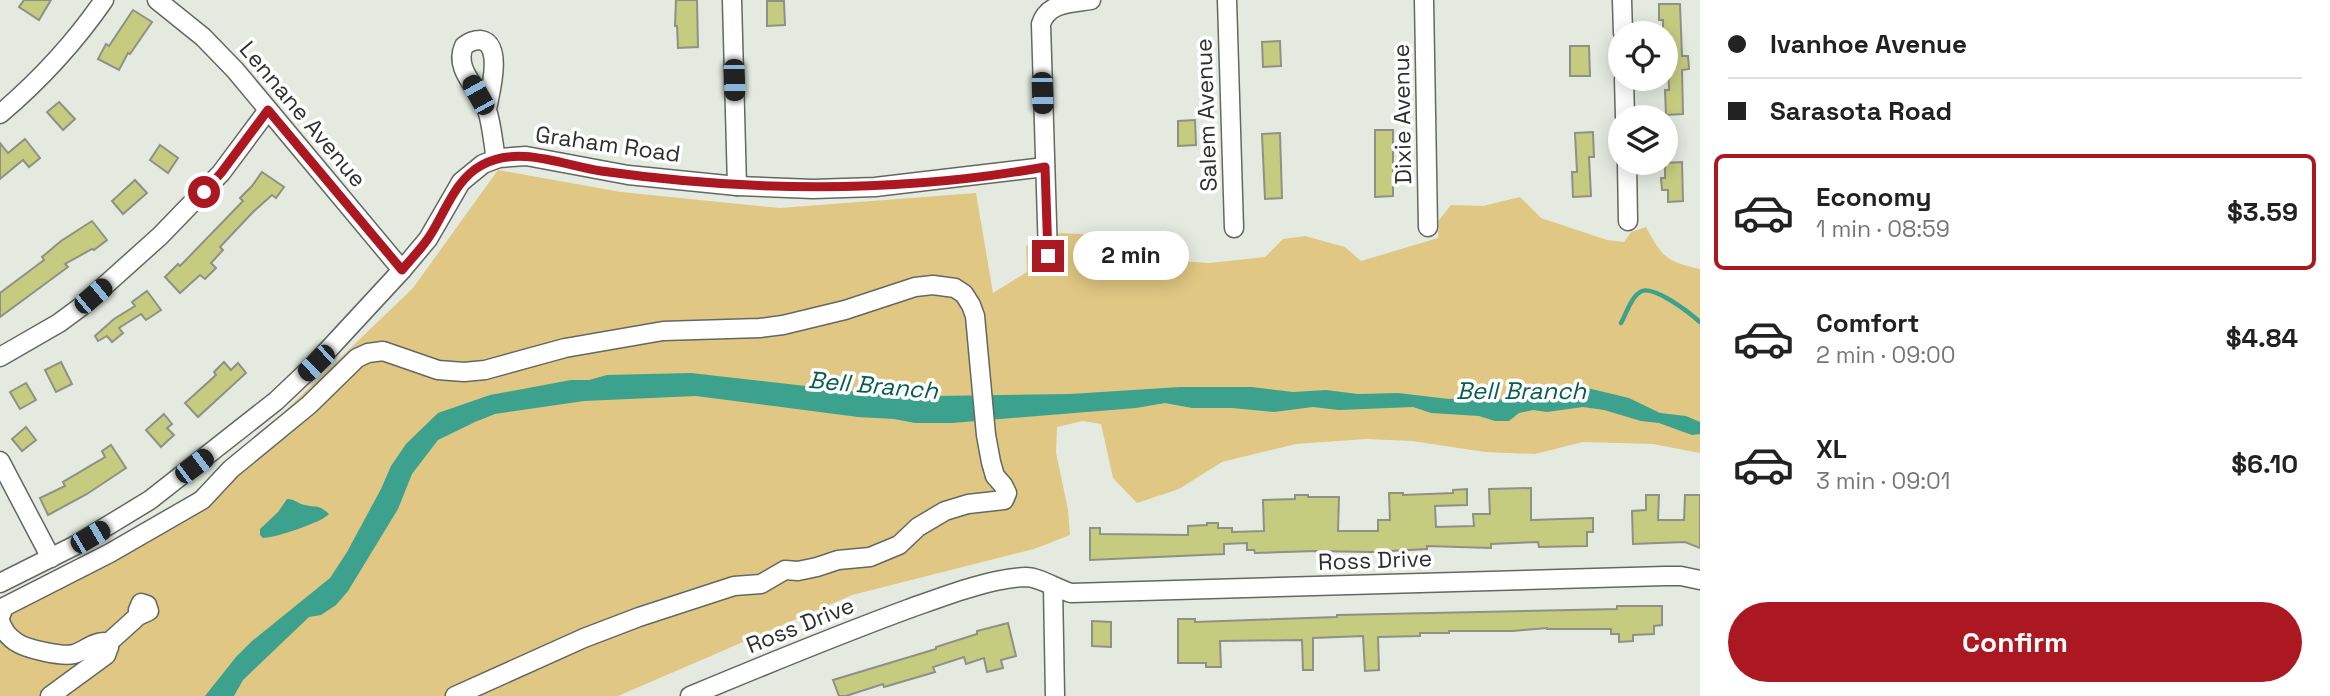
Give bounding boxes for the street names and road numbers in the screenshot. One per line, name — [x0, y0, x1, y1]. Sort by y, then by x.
street label: Lennane Avenue — [233, 35, 373, 193]
street label: Salem Avenue — [1188, 38, 1224, 192]
street label: Dixie Avenue — [1386, 43, 1418, 185]
street label: Graham Road — [534, 119, 682, 169]
street label: Ross Drive — [1318, 543, 1432, 577]
street label: Ross Drive — [742, 590, 858, 660]

